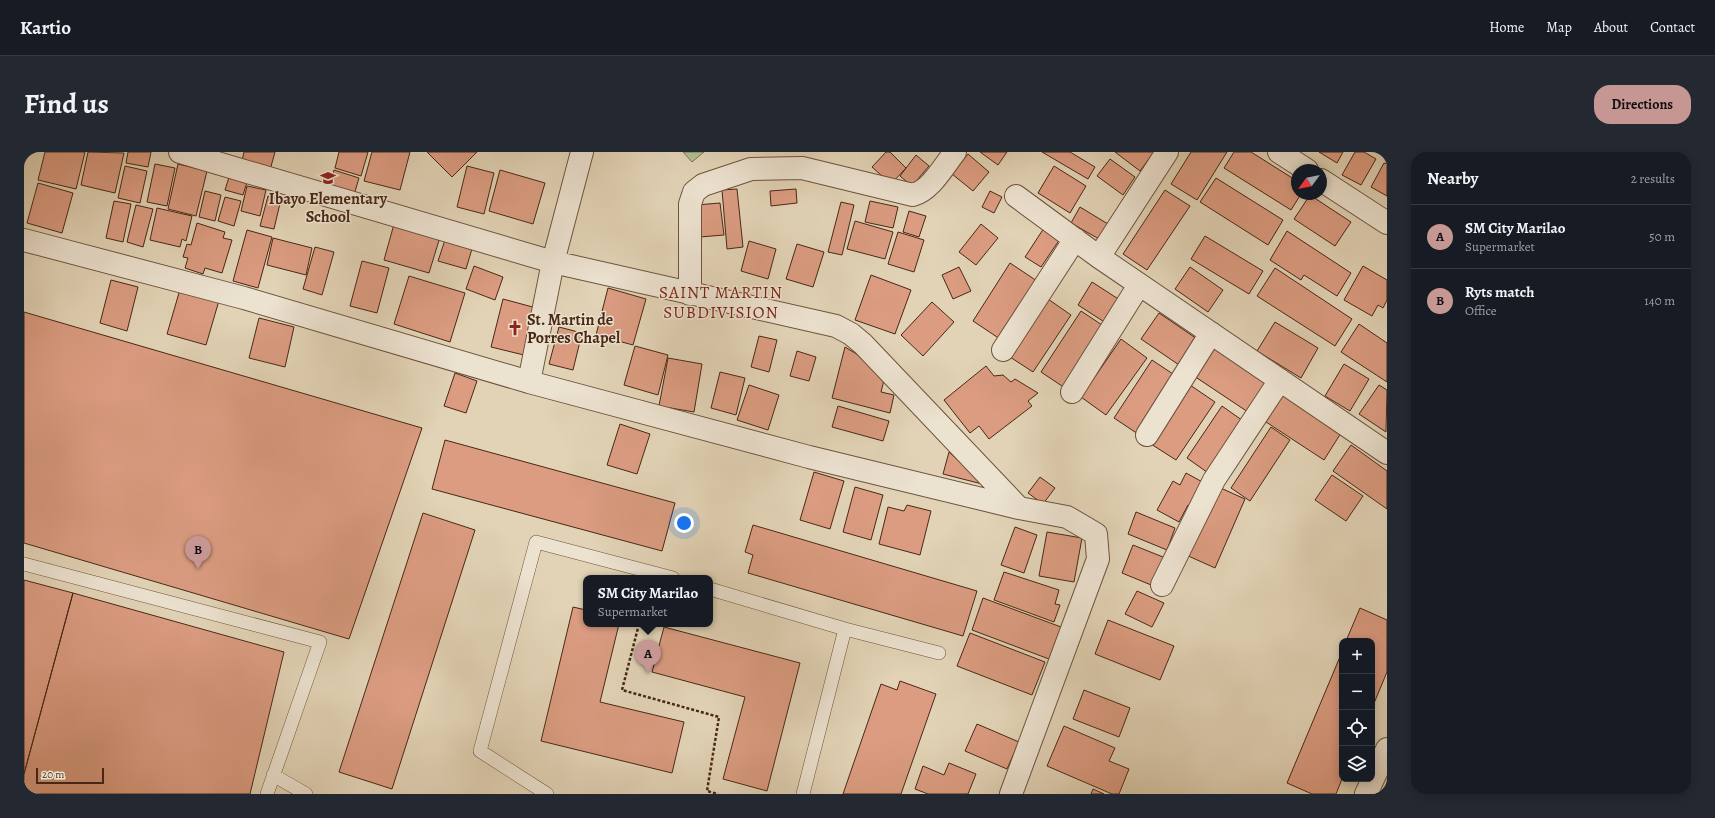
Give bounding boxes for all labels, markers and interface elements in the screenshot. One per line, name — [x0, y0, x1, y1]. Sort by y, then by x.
text: Kartio — [20, 15, 71, 41]
text: Home — [1489, 18, 1524, 37]
text: Map — [1546, 18, 1572, 37]
text: About — [1594, 18, 1628, 37]
text: Contact — [1650, 18, 1695, 37]
text: Find us — [24, 85, 109, 123]
button: Directions — [1594, 85, 1691, 124]
north arrow — [1291, 164, 1327, 200]
text: Nearby — [1427, 167, 1478, 190]
school or university icon: Ibayo Elementary School — [319, 169, 337, 187]
text: 2 results — [1631, 170, 1675, 187]
place label: Ibayo Elementary School — [269, 188, 388, 228]
text: SM City Marilao — [1465, 218, 1565, 238]
text: A — [1436, 228, 1444, 245]
text: 50 m — [1649, 228, 1675, 245]
text: Supermarket — [1465, 238, 1535, 255]
district label: SAINT MARTIN SUBDIVISION — [659, 281, 783, 324]
text: Ryts match — [1465, 282, 1534, 302]
text: B — [1436, 292, 1444, 309]
text: 140 m — [1644, 292, 1675, 309]
text: Office — [1465, 302, 1497, 319]
place label: St. Martin de Porres Chapel — [527, 309, 621, 349]
church icon: St. Martin de Porres Chapel — [506, 319, 524, 337]
your location — [674, 513, 694, 533]
pin: B — [185, 536, 211, 569]
popup — [583, 575, 713, 627]
text: SM City Marilao — [598, 583, 698, 603]
text: Supermarket — [598, 603, 668, 620]
map controls — [1339, 638, 1375, 782]
button: + — [1339, 638, 1375, 674]
pin: A — [635, 640, 661, 673]
button: − — [1339, 674, 1375, 710]
button: locate — [1339, 710, 1375, 746]
button: layers — [1339, 746, 1375, 782]
scale bar — [36, 766, 104, 785]
text: 20 m — [42, 767, 64, 782]

